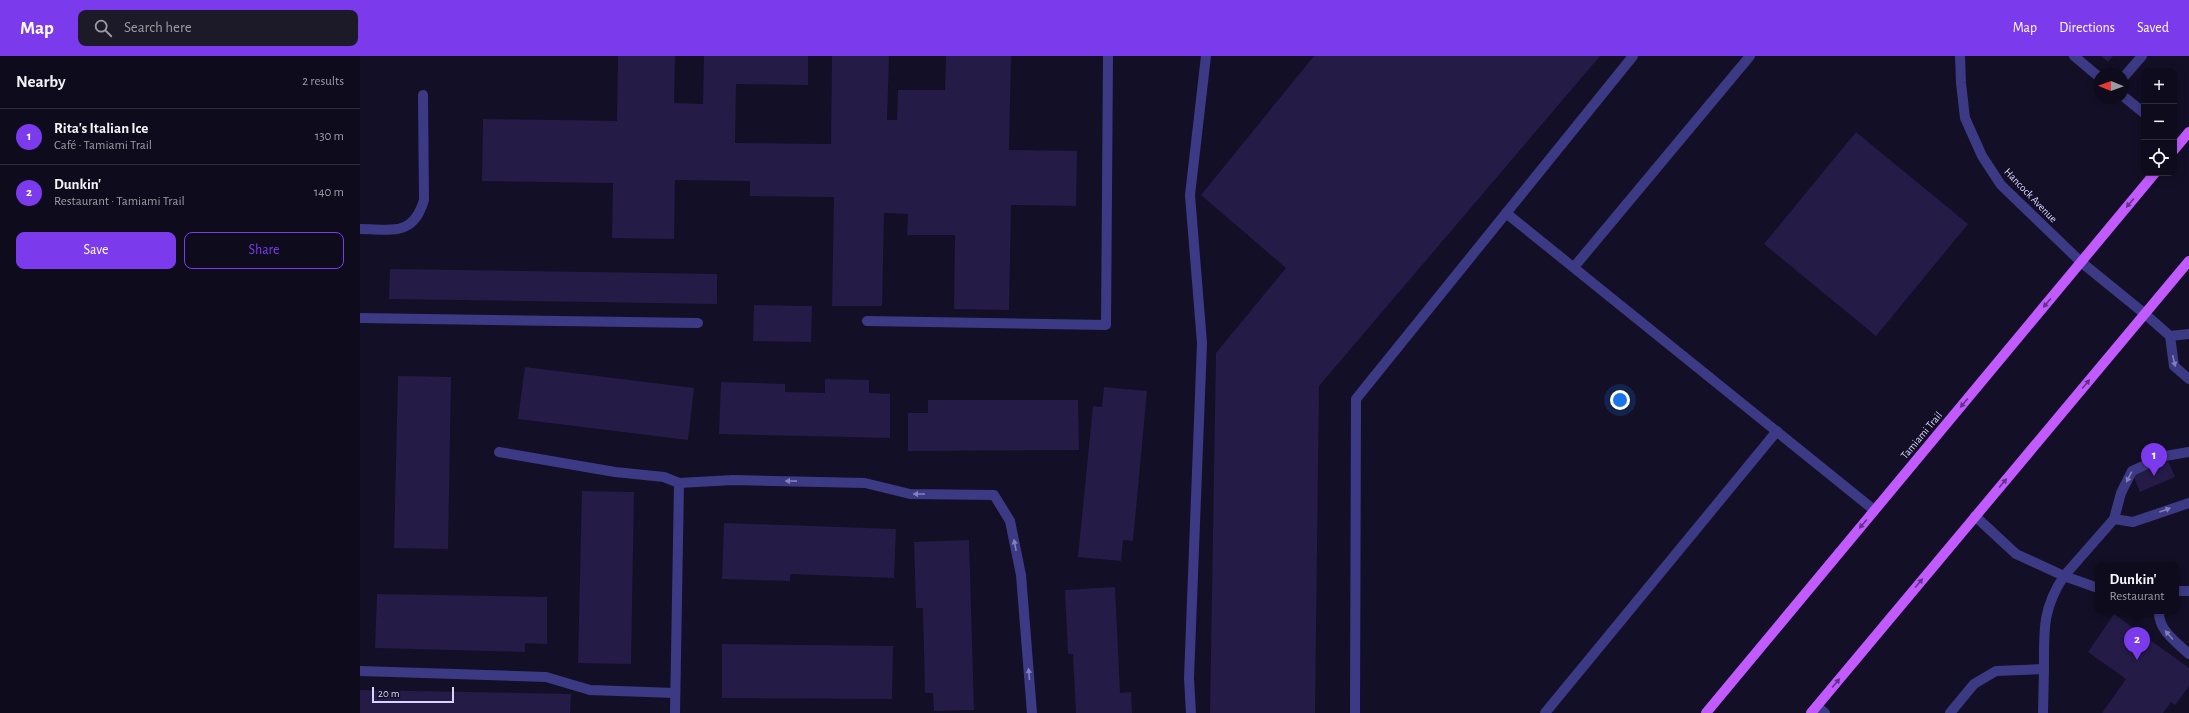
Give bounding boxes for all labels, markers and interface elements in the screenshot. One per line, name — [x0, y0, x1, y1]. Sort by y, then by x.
search box — [78, 10, 358, 46]
icon: search — [92, 17, 114, 39]
text: Map — [20, 19, 54, 38]
text: Search here — [124, 20, 192, 35]
text: Map — [2013, 21, 2037, 35]
text: Directions — [2059, 21, 2115, 35]
text: Saved — [2137, 21, 2169, 35]
north arrow — [2093, 68, 2129, 104]
map controls — [2141, 68, 2177, 176]
button: + — [2141, 68, 2177, 104]
text: Nearby — [16, 73, 66, 90]
text: 2 results — [302, 75, 344, 88]
button: − — [2141, 104, 2177, 140]
text: Rita's Italian Ice — [54, 121, 148, 136]
text: 1 — [27, 130, 31, 143]
text: 130 m — [315, 130, 344, 143]
text: Café · Tamiami Trail — [54, 139, 152, 152]
button: locate — [2141, 140, 2177, 176]
street label: Hancock Avenue — [2002, 166, 2059, 225]
text: Dunkin' — [54, 177, 101, 192]
text: 2 — [26, 186, 32, 199]
text: 140 m — [314, 186, 344, 199]
text: Restaurant · Tamiami Trail — [54, 195, 185, 208]
one-way arrow — [2126, 198, 2135, 208]
button: Save — [16, 232, 176, 269]
button: Share — [184, 232, 344, 269]
one-way arrow — [2042, 298, 2051, 308]
one-way arrow — [2171, 355, 2177, 367]
one-way arrow — [2082, 378, 2091, 389]
your location — [1610, 390, 1630, 410]
one-way arrow — [1959, 397, 1968, 408]
street label: Tamiami Trail — [1899, 410, 1944, 461]
pin: 1 — [2141, 443, 2167, 476]
one-way arrow — [2126, 471, 2133, 483]
one-way arrow — [784, 478, 797, 484]
one-way arrow — [1998, 478, 2007, 489]
one-way arrow — [912, 491, 925, 497]
one-way arrow — [2159, 507, 2171, 513]
one-way arrow — [1858, 519, 1867, 530]
one-way arrow — [1012, 539, 1018, 551]
popup — [2095, 562, 2179, 614]
text: Dunkin' — [2109, 572, 2157, 587]
one-way arrow — [1915, 578, 1924, 588]
text: Restaurant — [2109, 590, 2165, 603]
pin: 2 — [2124, 627, 2150, 660]
one-way arrow — [2165, 630, 2174, 640]
one-way arrow — [1025, 668, 1032, 680]
one-way arrow — [1832, 678, 1841, 688]
scale bar — [372, 685, 454, 704]
text: 20 m — [378, 688, 399, 699]

